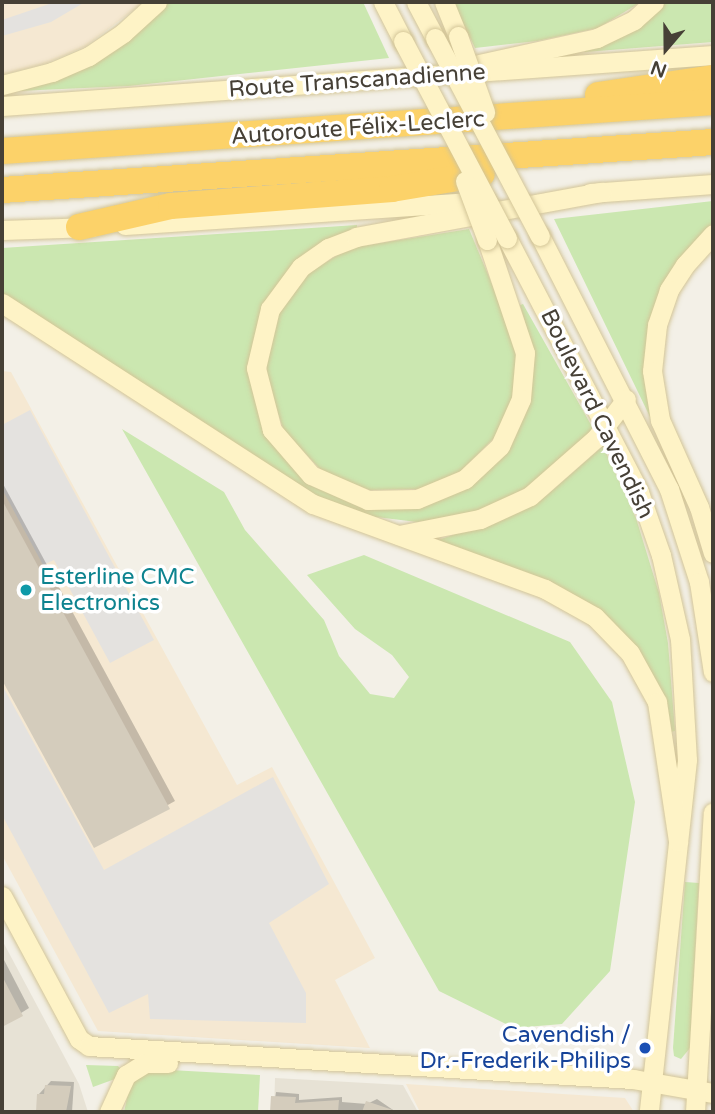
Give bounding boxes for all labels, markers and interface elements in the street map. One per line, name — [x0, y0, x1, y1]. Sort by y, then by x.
north arrow — [631, 14, 701, 84]
text: N — [648, 56, 670, 82]
street label: Route Transcanadienne — [227, 58, 487, 104]
street label: Autoroute Félix-Leclerc — [230, 105, 486, 151]
street label: Boulevard Cavendish — [534, 305, 660, 523]
place label: Esterline CMC Electronics — [40, 563, 195, 617]
marker: Esterline CMC Electronics — [18, 582, 34, 598]
place label: Cavendish / Dr.-Frederik-Philips — [420, 1021, 631, 1075]
marker: Cavendish / Dr.-Frederik-Philips — [637, 1040, 653, 1056]

